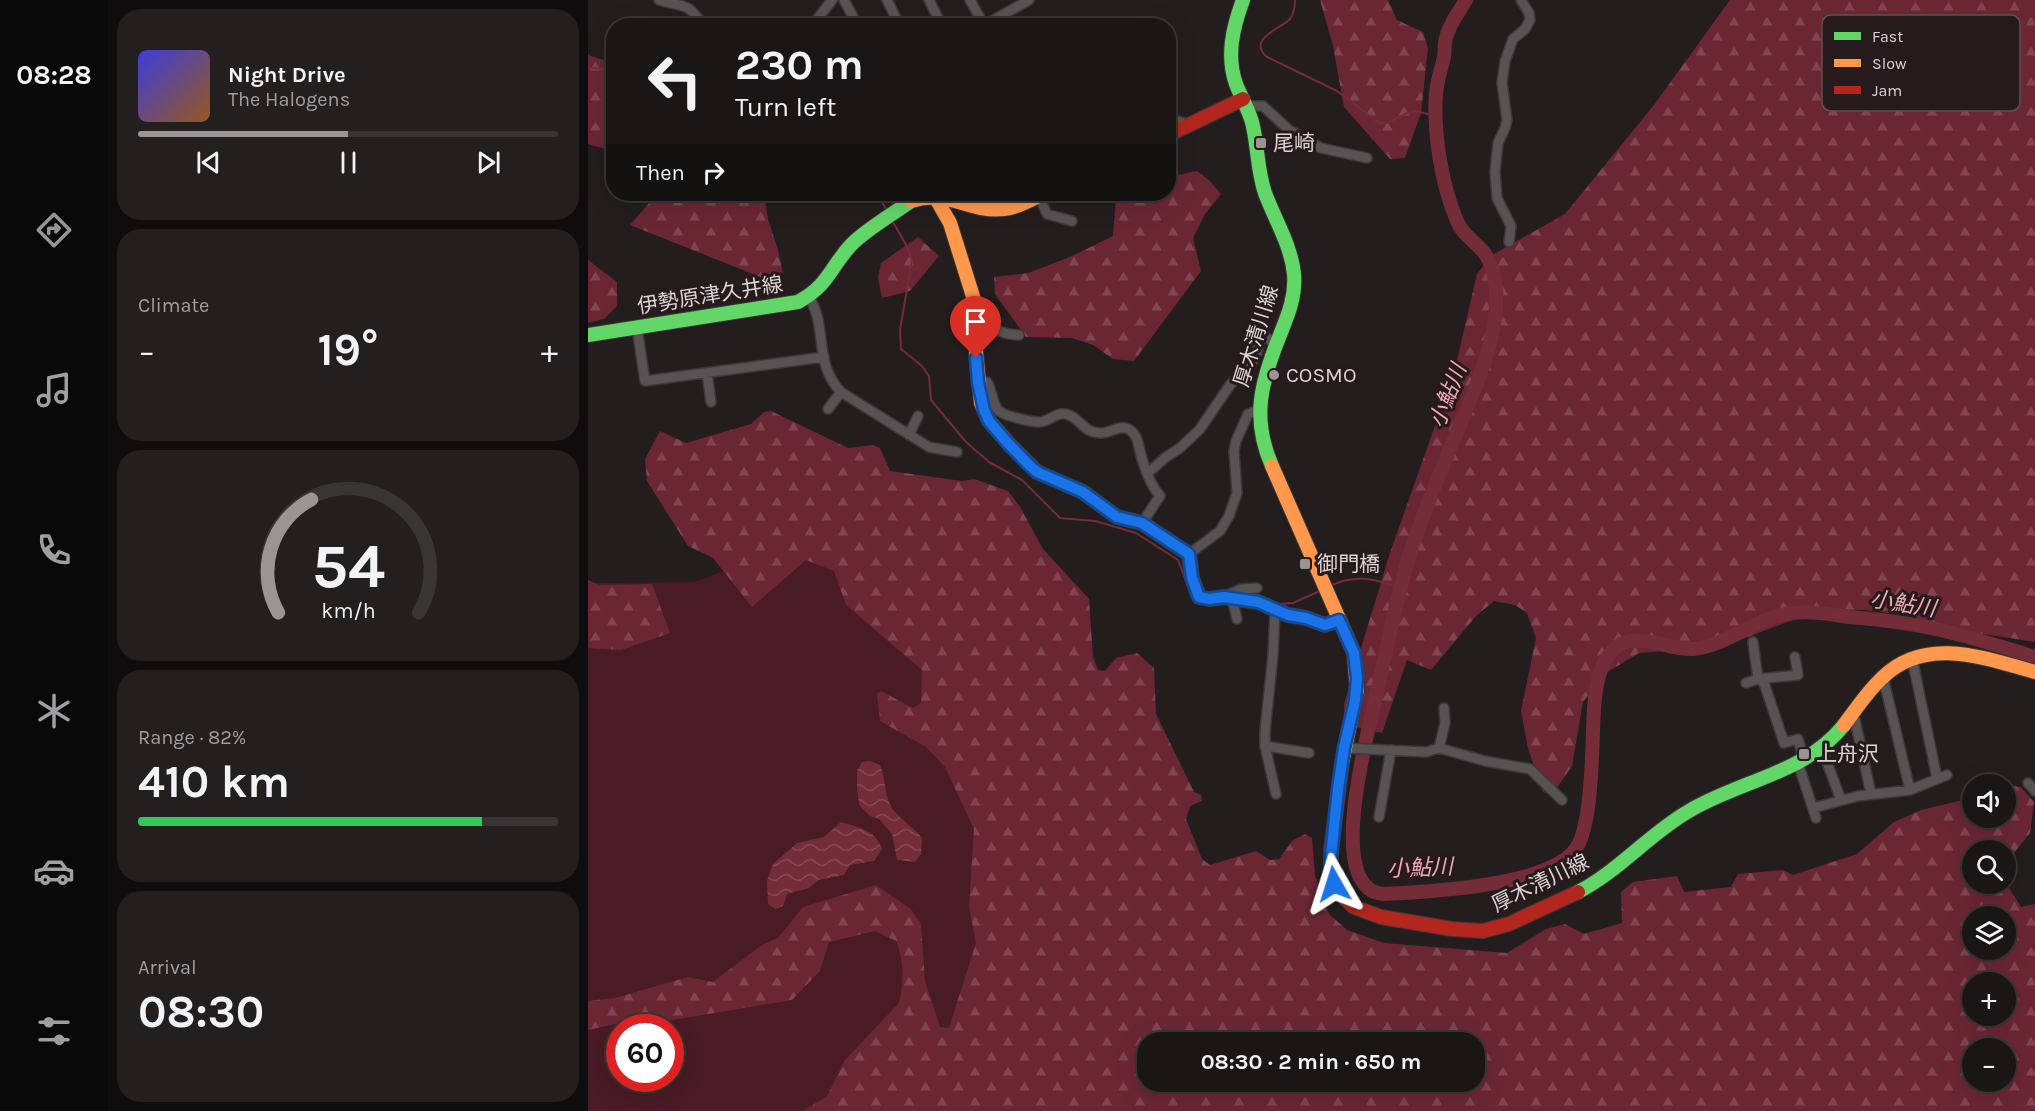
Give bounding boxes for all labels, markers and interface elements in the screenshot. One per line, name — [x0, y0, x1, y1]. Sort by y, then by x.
legend — [1822, 15, 2020, 111]
text: Fast — [1872, 27, 1903, 46]
text: 230 m — [735, 40, 864, 90]
icon: left — [636, 42, 714, 120]
text: Slow — [1872, 54, 1907, 73]
text: 08:28 — [16, 59, 92, 91]
text: Night Drive — [228, 62, 346, 88]
text: Jam — [1872, 81, 1902, 100]
text: The Halogens — [228, 88, 350, 111]
text: Turn left — [735, 91, 836, 123]
place label: 尾崎 — [1273, 131, 1315, 155]
marker: 尾崎 — [1254, 136, 1268, 150]
icon: previous — [192, 146, 225, 179]
icon: pause — [332, 146, 365, 179]
icon: next — [472, 146, 505, 179]
icon: right — [697, 156, 730, 189]
text: Then — [636, 160, 685, 186]
icon: directions — [33, 209, 75, 251]
street label: 伊勢原津久井線 — [636, 272, 784, 318]
street label: 厚木清川線 — [1229, 282, 1283, 390]
text: Climate — [138, 294, 209, 317]
pin — [950, 296, 1001, 358]
icon: arrive — [959, 305, 992, 338]
text: 19° — [318, 324, 378, 376]
text: − — [138, 332, 155, 370]
text: + — [541, 332, 558, 370]
water label: 小鮎川 — [1424, 359, 1473, 431]
place label: COSMO — [1286, 363, 1356, 387]
marker: COSMO — [1267, 368, 1281, 382]
icon: music — [33, 369, 75, 411]
icon: phone — [33, 529, 75, 571]
text: 54 — [311, 530, 385, 603]
place label: 御門橋 — [1317, 552, 1380, 576]
marker: 御門橋 — [1298, 557, 1312, 571]
water label: 小鮎川 — [1868, 586, 1940, 622]
text: km/h — [321, 598, 375, 623]
icon: climate — [33, 690, 75, 732]
text: Range · 82% — [138, 726, 246, 749]
place label: 上舟沢 — [1816, 742, 1879, 766]
marker: 上舟沢 — [1797, 747, 1811, 761]
text: 410 km — [138, 756, 290, 808]
map controls — [1962, 774, 2016, 1092]
button: sound — [1962, 774, 2016, 828]
button: search — [1962, 840, 2016, 894]
street label: 厚木清川線 — [1488, 849, 1592, 917]
icon: car — [33, 850, 75, 892]
position arrow — [1302, 852, 1366, 916]
water label: 小鮎川 — [1387, 854, 1455, 882]
button: layers — [1962, 906, 2016, 960]
text: Arrival — [138, 956, 197, 979]
button: + — [1962, 972, 2016, 1026]
text: 08:30 — [138, 986, 264, 1038]
icon: filters — [33, 1010, 75, 1052]
speed limit sign: 60 — [606, 1014, 684, 1092]
button: − — [1962, 1038, 2016, 1092]
text: 08:30 · 2 min · 650 m — [1201, 1049, 1421, 1075]

